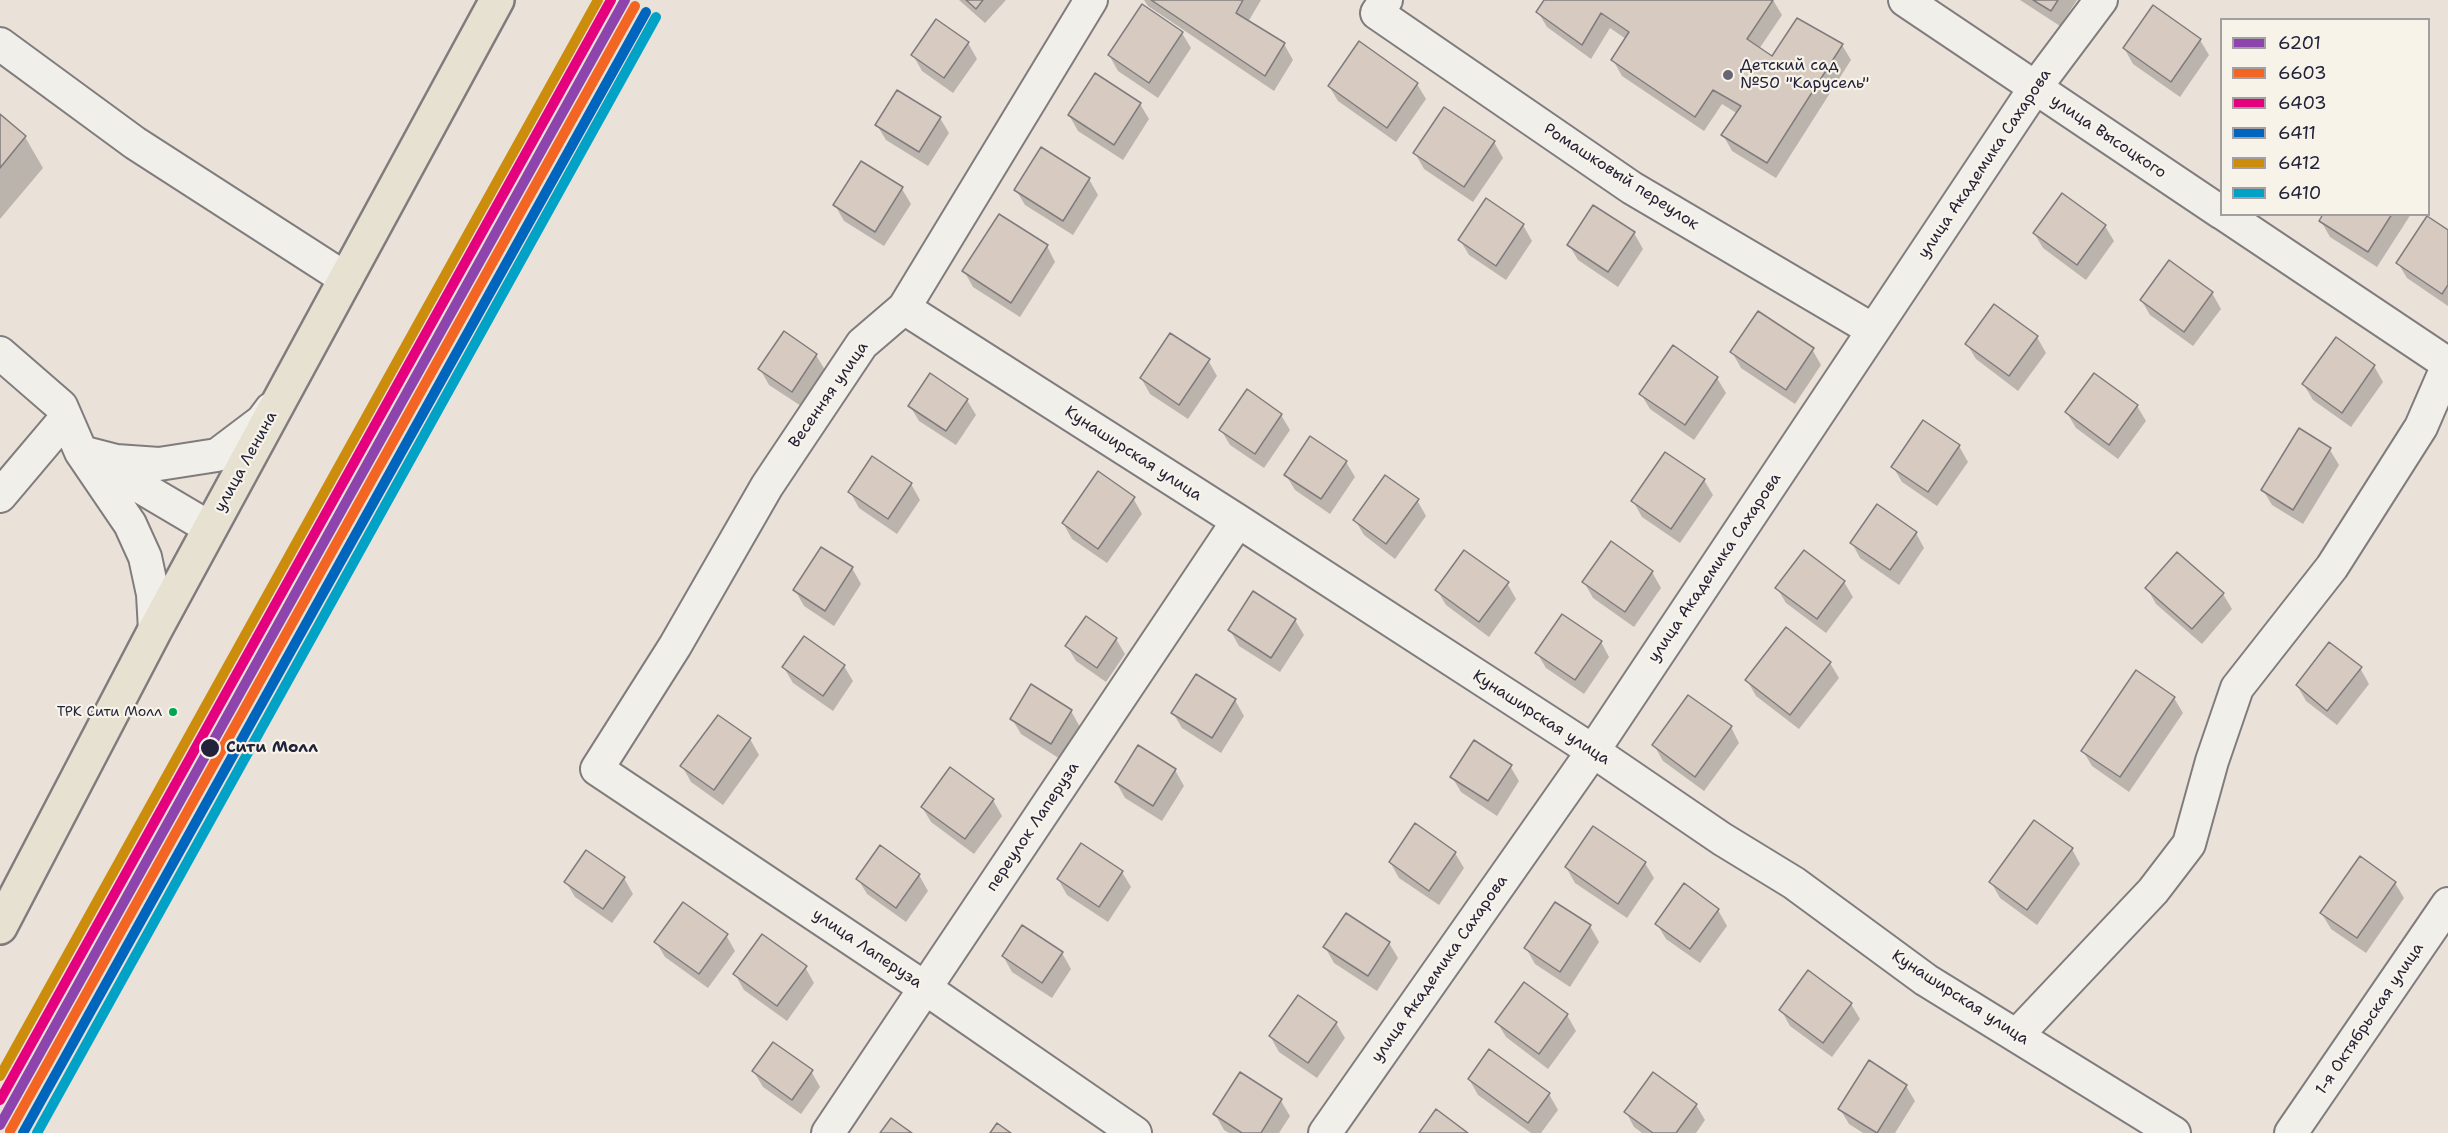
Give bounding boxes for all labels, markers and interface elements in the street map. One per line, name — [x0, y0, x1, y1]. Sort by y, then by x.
legend — [2220, 18, 2430, 216]
text: 6201 — [2278, 31, 2321, 55]
place label: Детский сад №50 "Карусель" — [1740, 56, 1869, 94]
text: 6603 — [2278, 61, 2327, 85]
street label: улица Академика Сахарова — [1914, 66, 2056, 262]
marker: Детский сад №50 "Карусель" — [1721, 68, 1735, 82]
street label: улица Высоцкого — [2046, 91, 2170, 183]
text: 6403 — [2278, 91, 2327, 115]
street label: Ромашковый переулок — [1540, 120, 1702, 234]
text: 6411 — [2278, 121, 2316, 145]
text: 6412 — [2278, 151, 2321, 175]
text: 6410 — [2278, 181, 2321, 205]
street label: Весенняя улица — [785, 338, 873, 452]
street label: Кунаширская улица — [1061, 402, 1205, 506]
street label: улица Ленина — [210, 408, 282, 516]
street label: улица Академика Сахарова — [1644, 470, 1786, 666]
street label: Кунаширская улица — [1469, 666, 1613, 770]
place label: ТРК Сити Молл — [57, 704, 162, 720]
marker: ТРК Сити Молл — [167, 706, 179, 718]
marker: Сити Молл — [199, 737, 221, 759]
place label: Сити Молл — [226, 738, 318, 758]
street label: переулок Лаперуза — [983, 759, 1083, 895]
street label: улица Академика Сахарова — [1368, 872, 1512, 1066]
street label: улица Лаперуза — [808, 905, 926, 993]
street label: 1-я Октябрьская улица — [2312, 939, 2428, 1099]
street label: Кунаширская улица — [1888, 946, 2032, 1050]

